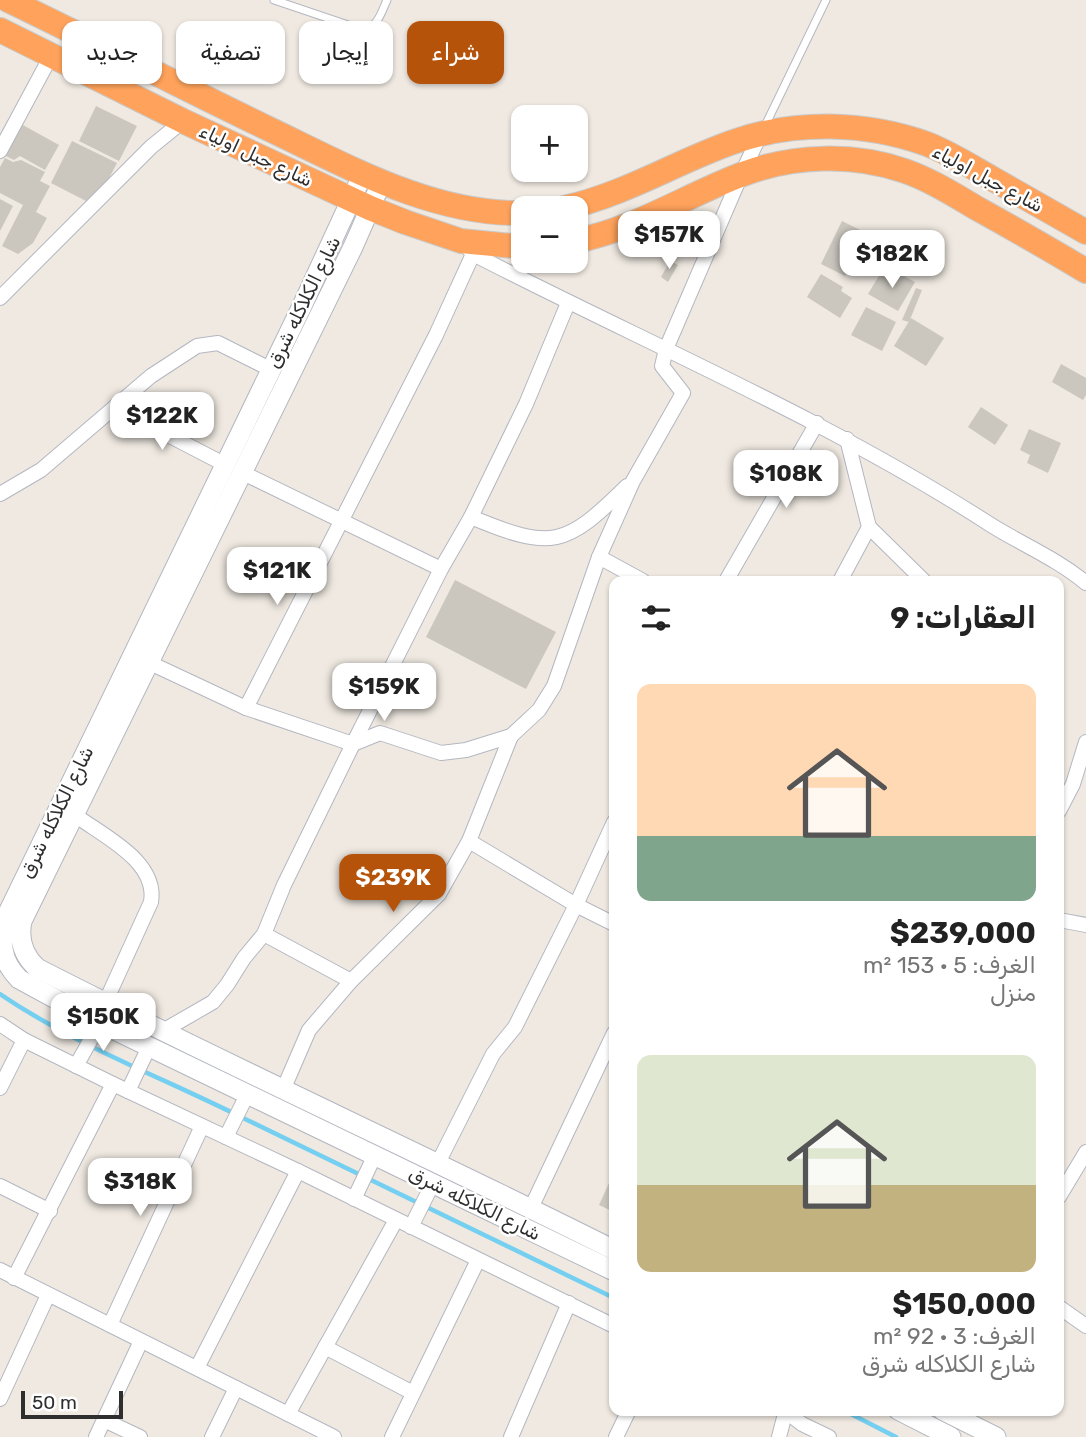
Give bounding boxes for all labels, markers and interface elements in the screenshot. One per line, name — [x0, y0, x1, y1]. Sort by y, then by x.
chip: جديد — [62, 21, 162, 84]
chip: تصفية — [176, 21, 285, 84]
chip: إيجار — [299, 21, 393, 84]
chip: شراء — [407, 21, 504, 84]
map controls — [511, 105, 588, 273]
button: + — [511, 105, 588, 182]
street label: شارع جبل اولياء — [195, 119, 316, 194]
street label: شارع جبل اولياء — [927, 140, 1047, 219]
button: − — [511, 196, 588, 273]
pin: $157K — [620, 212, 718, 271]
text: $157K — [634, 220, 704, 248]
pin: $182K — [843, 230, 941, 290]
street label: شارع الكلاكله شرق — [262, 232, 347, 373]
text: $182K — [856, 239, 928, 267]
pin: $122K — [113, 392, 211, 452]
text: $122K — [126, 401, 198, 429]
pin: $108K — [737, 450, 835, 510]
text: $108K — [749, 459, 823, 487]
pin: $121K — [228, 548, 326, 607]
text: $121K — [243, 556, 311, 584]
icon: filters — [637, 599, 675, 637]
text: العقارات: 9 — [890, 600, 1036, 636]
pin: $159K — [335, 664, 433, 723]
text: $159K — [348, 672, 420, 700]
icon: home — [774, 730, 900, 856]
street label: شارع الكلاكله شرق — [15, 742, 100, 883]
pin: $239K — [344, 855, 442, 914]
text: $239K — [355, 863, 431, 891]
text: $239,000 — [890, 915, 1036, 951]
text: الغرف: 5 · 153 m² — [863, 951, 1036, 979]
text: منزل — [990, 979, 1036, 1007]
pin: $150K — [54, 993, 152, 1053]
text: $150K — [67, 1002, 139, 1030]
icon: home — [774, 1101, 900, 1227]
pin: $318K — [91, 1158, 189, 1218]
street label: شارع الكلاكله شرق — [404, 1162, 545, 1247]
text: $318K — [104, 1167, 176, 1195]
text: $150,000 — [892, 1286, 1036, 1322]
text: الغرف: 3 · 92 m² — [873, 1322, 1036, 1350]
text: شارع الكلاكله شرق — [862, 1350, 1036, 1378]
scale bar — [21, 1388, 122, 1420]
text: 50 m — [32, 1391, 77, 1414]

